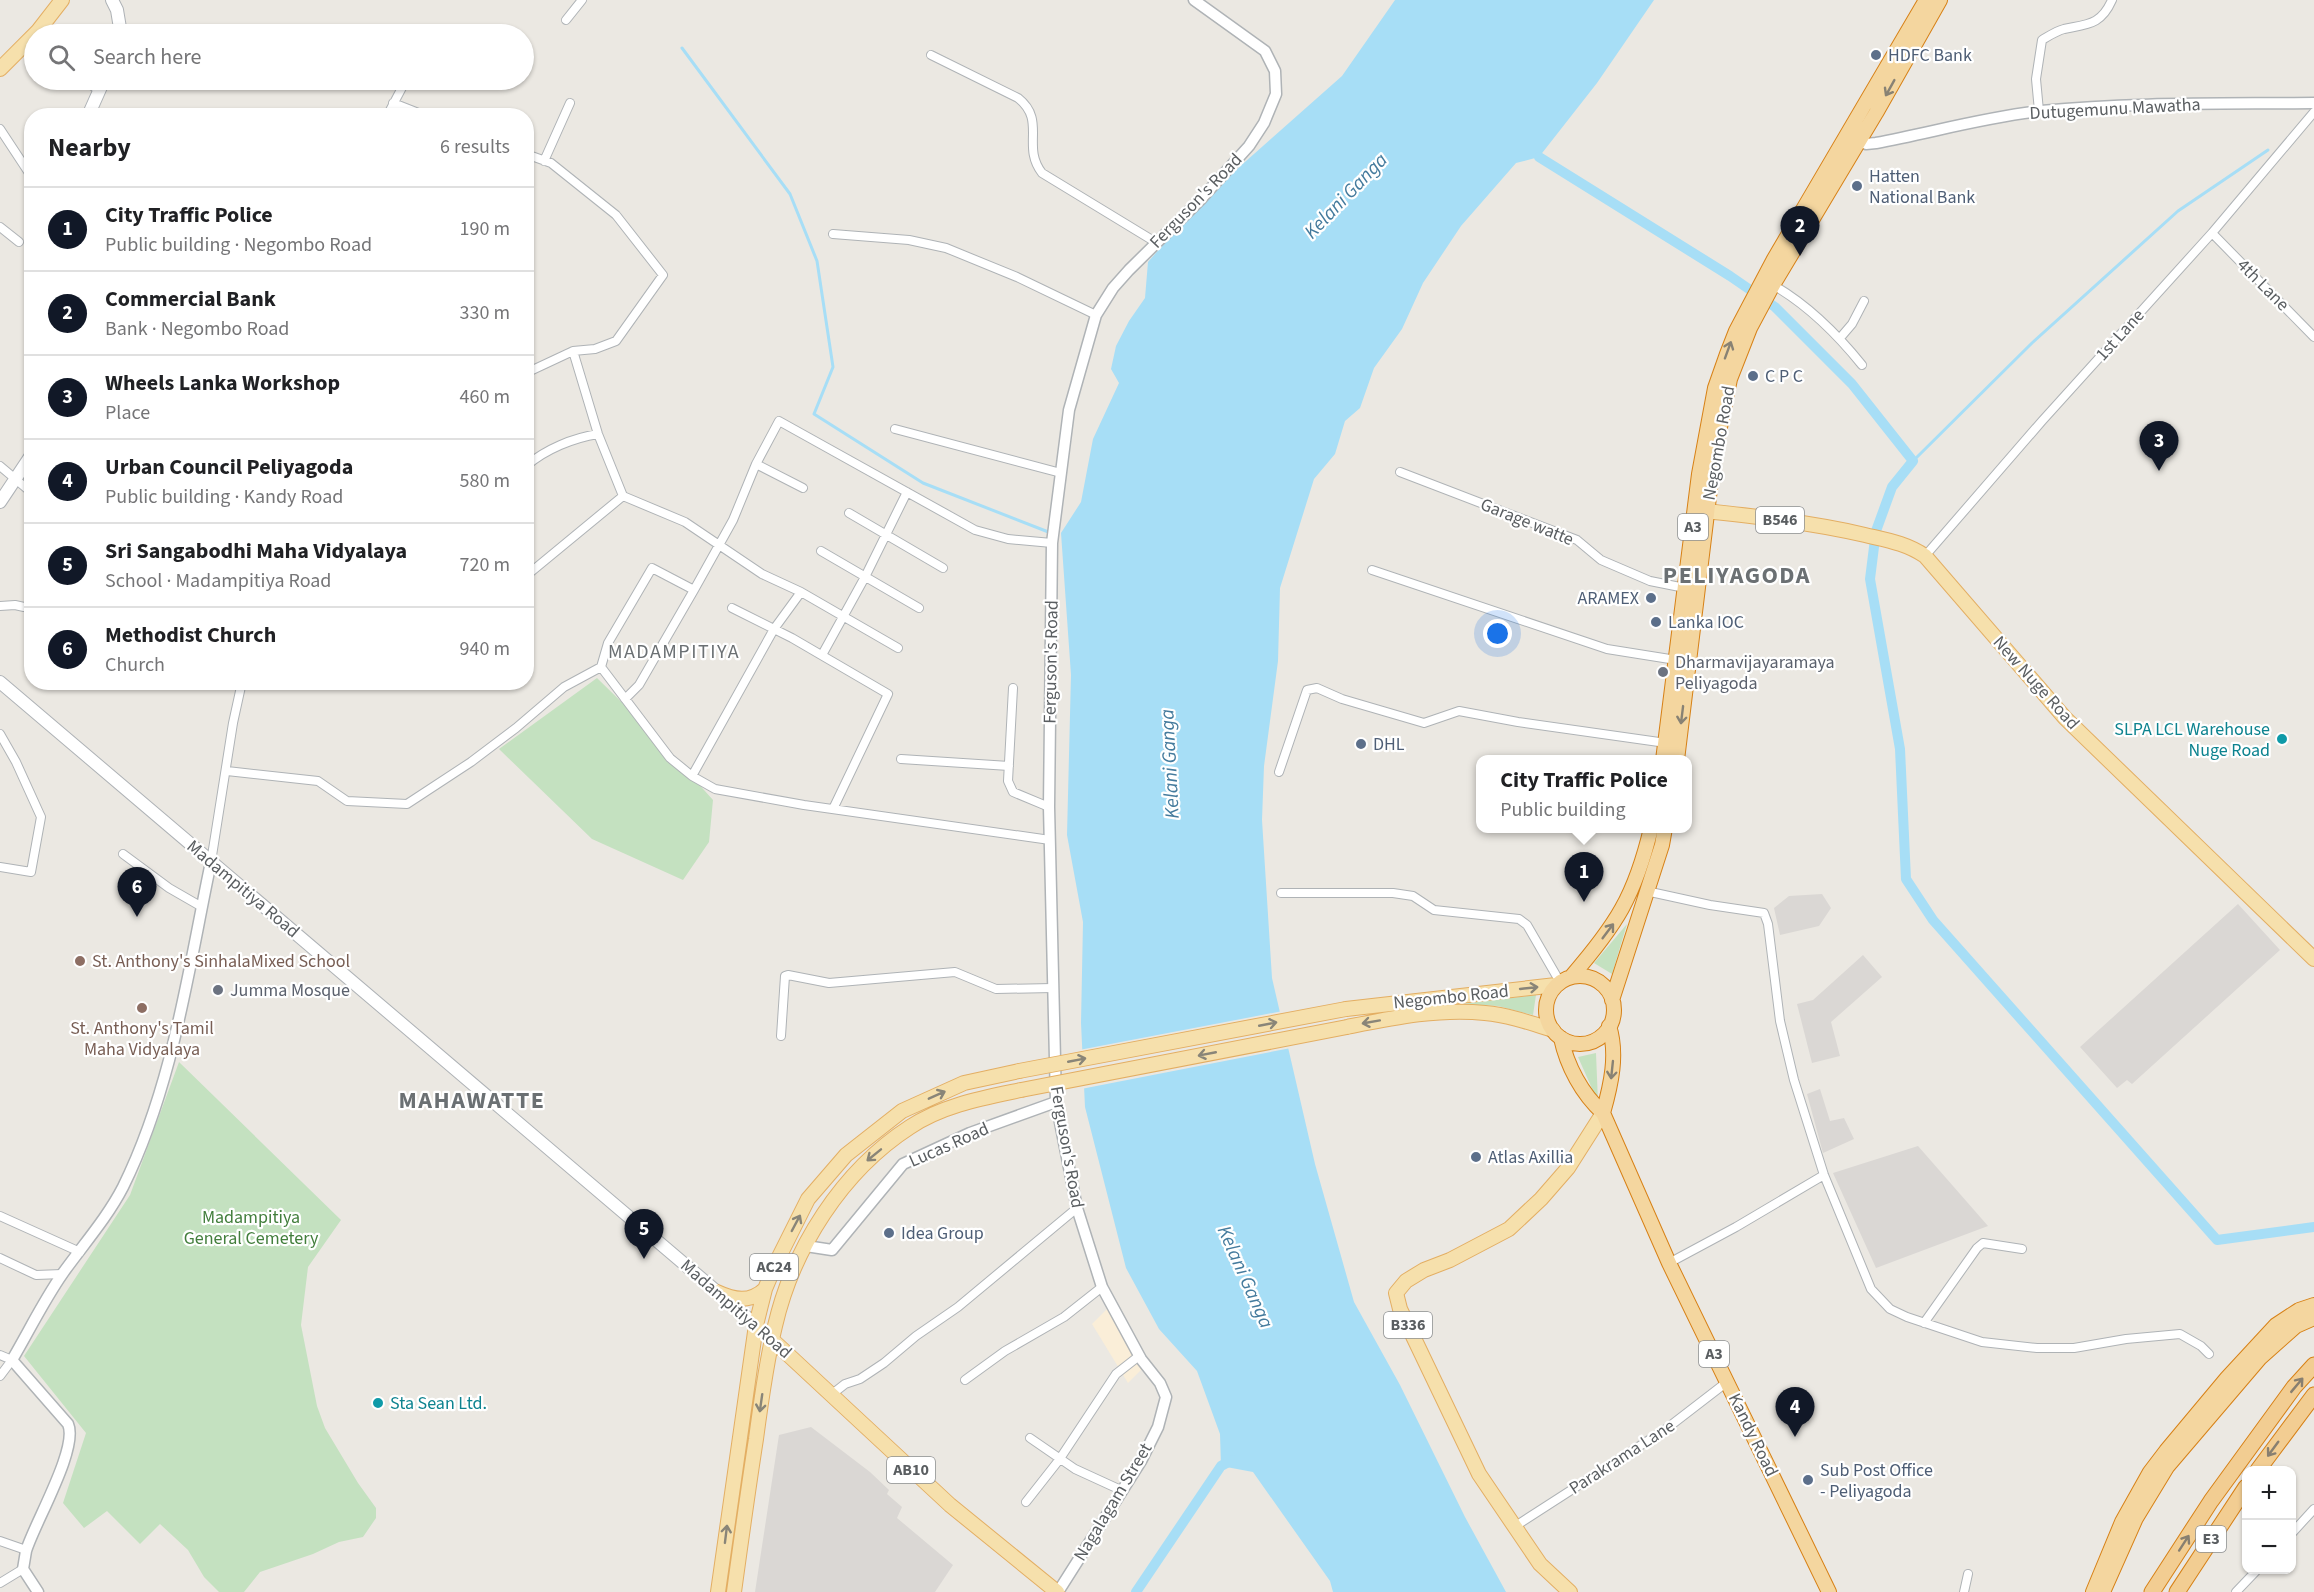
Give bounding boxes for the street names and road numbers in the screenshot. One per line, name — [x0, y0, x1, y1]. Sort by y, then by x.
street label: Dutugemunu Mawatha — [2029, 92, 2201, 126]
street label: Ferguson's Road — [1144, 148, 1248, 254]
street label: 4th Lane — [2231, 253, 2295, 317]
street label: 1st Lane — [2090, 303, 2150, 367]
street label: Negombo Road — [1697, 384, 1741, 502]
street label: Garage watte — [1477, 492, 1577, 552]
road number: B546 — [1756, 507, 1804, 533]
road number: A3 — [1678, 514, 1708, 540]
street label: Ferguson's Road — [1037, 600, 1065, 724]
street label: New Nuge Road — [1987, 631, 2085, 735]
street label: Madampitiya Road — [181, 834, 305, 944]
street label: Negombo Road — [1392, 979, 1510, 1015]
street label: Ferguson's Road — [1044, 1084, 1090, 1210]
street label: Lucas Road — [905, 1116, 993, 1174]
street label: Madampitiya Road — [675, 1254, 797, 1364]
road number: AC24 — [750, 1254, 798, 1280]
road number: B336 — [1384, 1312, 1432, 1338]
road number: A3 — [1699, 1341, 1729, 1367]
street label: Kandy Road — [1722, 1389, 1784, 1481]
street label: Parakrama Lane — [1564, 1413, 1680, 1501]
street label: Nagalagam Street — [1068, 1438, 1158, 1566]
road number: AB10 — [887, 1457, 935, 1483]
road number: E3 — [2196, 1526, 2226, 1552]

